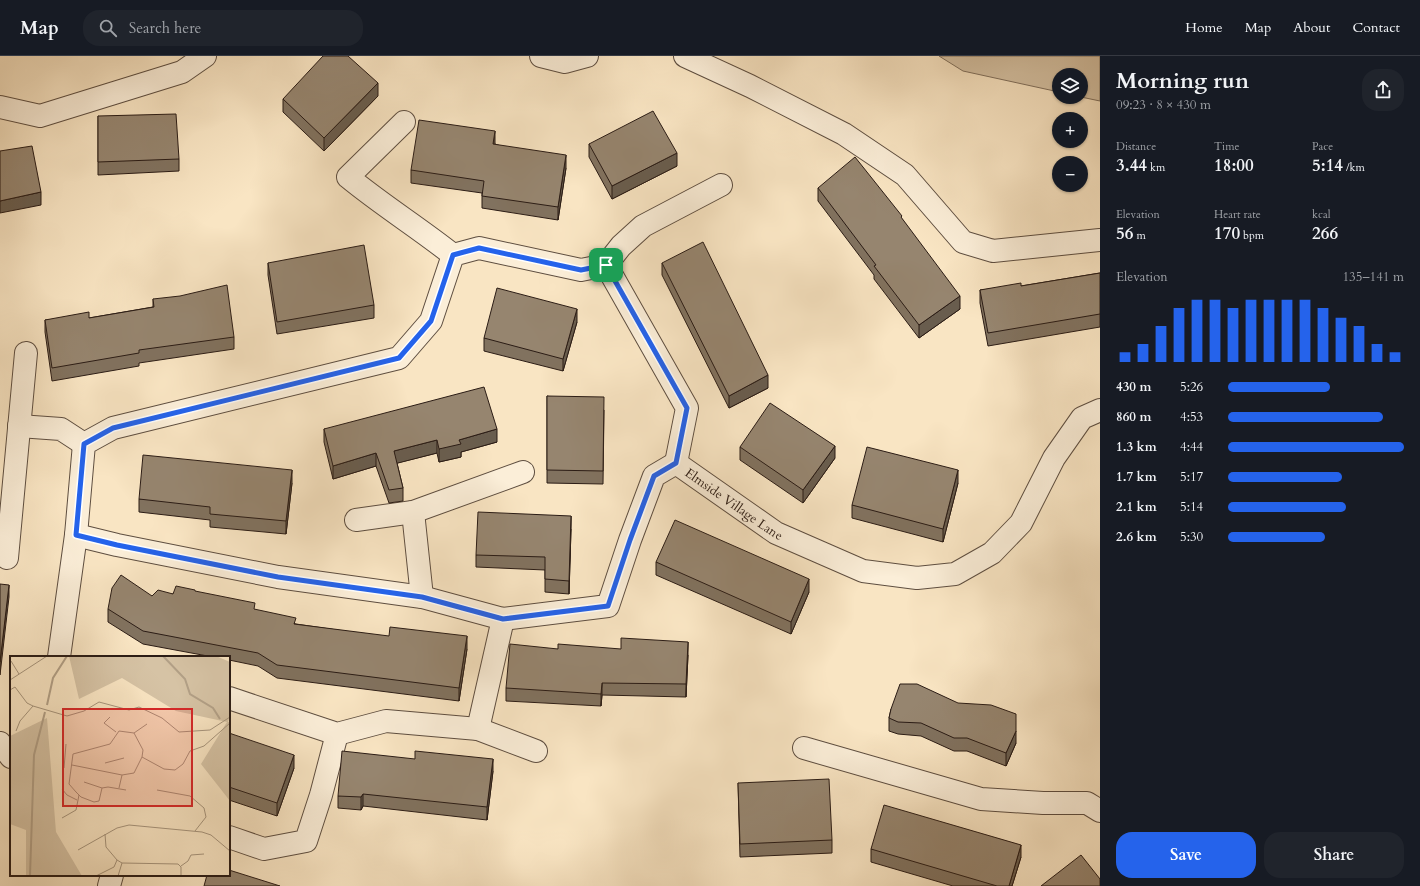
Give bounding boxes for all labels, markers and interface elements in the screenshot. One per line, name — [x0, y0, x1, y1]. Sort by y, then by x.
search box — [83, 10, 363, 46]
text: Map — [20, 15, 59, 41]
icon: search — [97, 17, 119, 39]
text: Search here — [129, 18, 201, 38]
text: Home — [1185, 18, 1223, 37]
text: Map — [1245, 18, 1271, 37]
text: About — [1293, 18, 1330, 37]
text: Contact — [1352, 18, 1400, 37]
text: Morning run — [1116, 66, 1249, 96]
map controls — [1052, 68, 1088, 192]
button: layers — [1052, 68, 1088, 104]
button: share — [1362, 69, 1404, 111]
text: 09:23 · 8 × 430 m — [1116, 96, 1211, 114]
button: + — [1052, 112, 1088, 148]
text: Distance — [1116, 139, 1156, 154]
text: Time — [1214, 139, 1239, 154]
text: Pace — [1312, 139, 1333, 154]
text: 3.44 — [1116, 154, 1147, 177]
text: 18:00 — [1214, 154, 1254, 177]
text: 5:14 — [1312, 154, 1343, 177]
button: − — [1052, 156, 1088, 192]
text: km — [1147, 160, 1165, 175]
text: /km — [1343, 160, 1365, 175]
text: Elevation — [1116, 207, 1160, 222]
text: Heart rate — [1214, 207, 1261, 222]
text: kcal — [1312, 207, 1330, 222]
text: 56 — [1116, 222, 1133, 245]
text: 170 — [1214, 222, 1240, 245]
text: 266 — [1312, 222, 1338, 245]
text: m — [1133, 228, 1146, 243]
text: bpm — [1240, 228, 1264, 243]
pin — [589, 248, 623, 282]
icon: arrive — [595, 254, 617, 276]
text: Elevation — [1116, 268, 1168, 286]
text: 135–141 m — [1342, 268, 1404, 286]
text: 430 m — [1116, 378, 1151, 396]
text: 5:26 — [1180, 378, 1203, 396]
text: 860 m — [1116, 408, 1151, 426]
text: 4:53 — [1180, 408, 1203, 426]
text: 1.3 km — [1116, 438, 1157, 456]
text: 4:44 — [1180, 438, 1203, 456]
street label: Elmside Village Lane — [681, 464, 786, 545]
text: 1.7 km — [1116, 468, 1157, 486]
text: 5:17 — [1180, 468, 1203, 486]
text: 2.1 km — [1116, 498, 1157, 516]
text: 5:14 — [1180, 498, 1203, 516]
text: 2.6 km — [1116, 528, 1157, 546]
text: 5:30 — [1180, 528, 1203, 546]
inset map — [10, 656, 230, 876]
button: Save — [1116, 832, 1256, 878]
button: Share — [1264, 832, 1404, 878]

